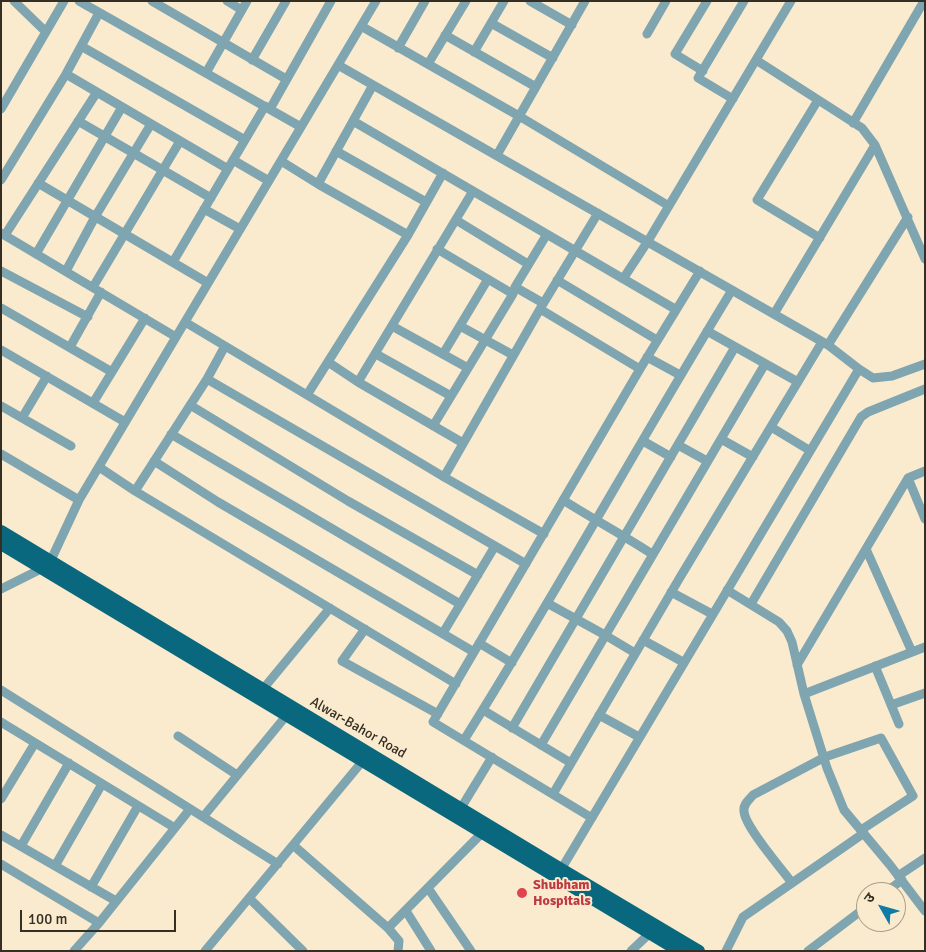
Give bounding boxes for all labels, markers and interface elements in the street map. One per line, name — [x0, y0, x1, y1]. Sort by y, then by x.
street label: Alwar-Bahor Road — [307, 694, 409, 762]
place label: Shubham Hospitals — [533, 877, 591, 910]
north arrow — [856, 882, 906, 932]
marker: Shubham Hospitals — [515, 886, 529, 900]
text: उ — [860, 890, 879, 907]
scale bar — [22, 900, 179, 932]
text: 100 m — [28, 910, 68, 928]

